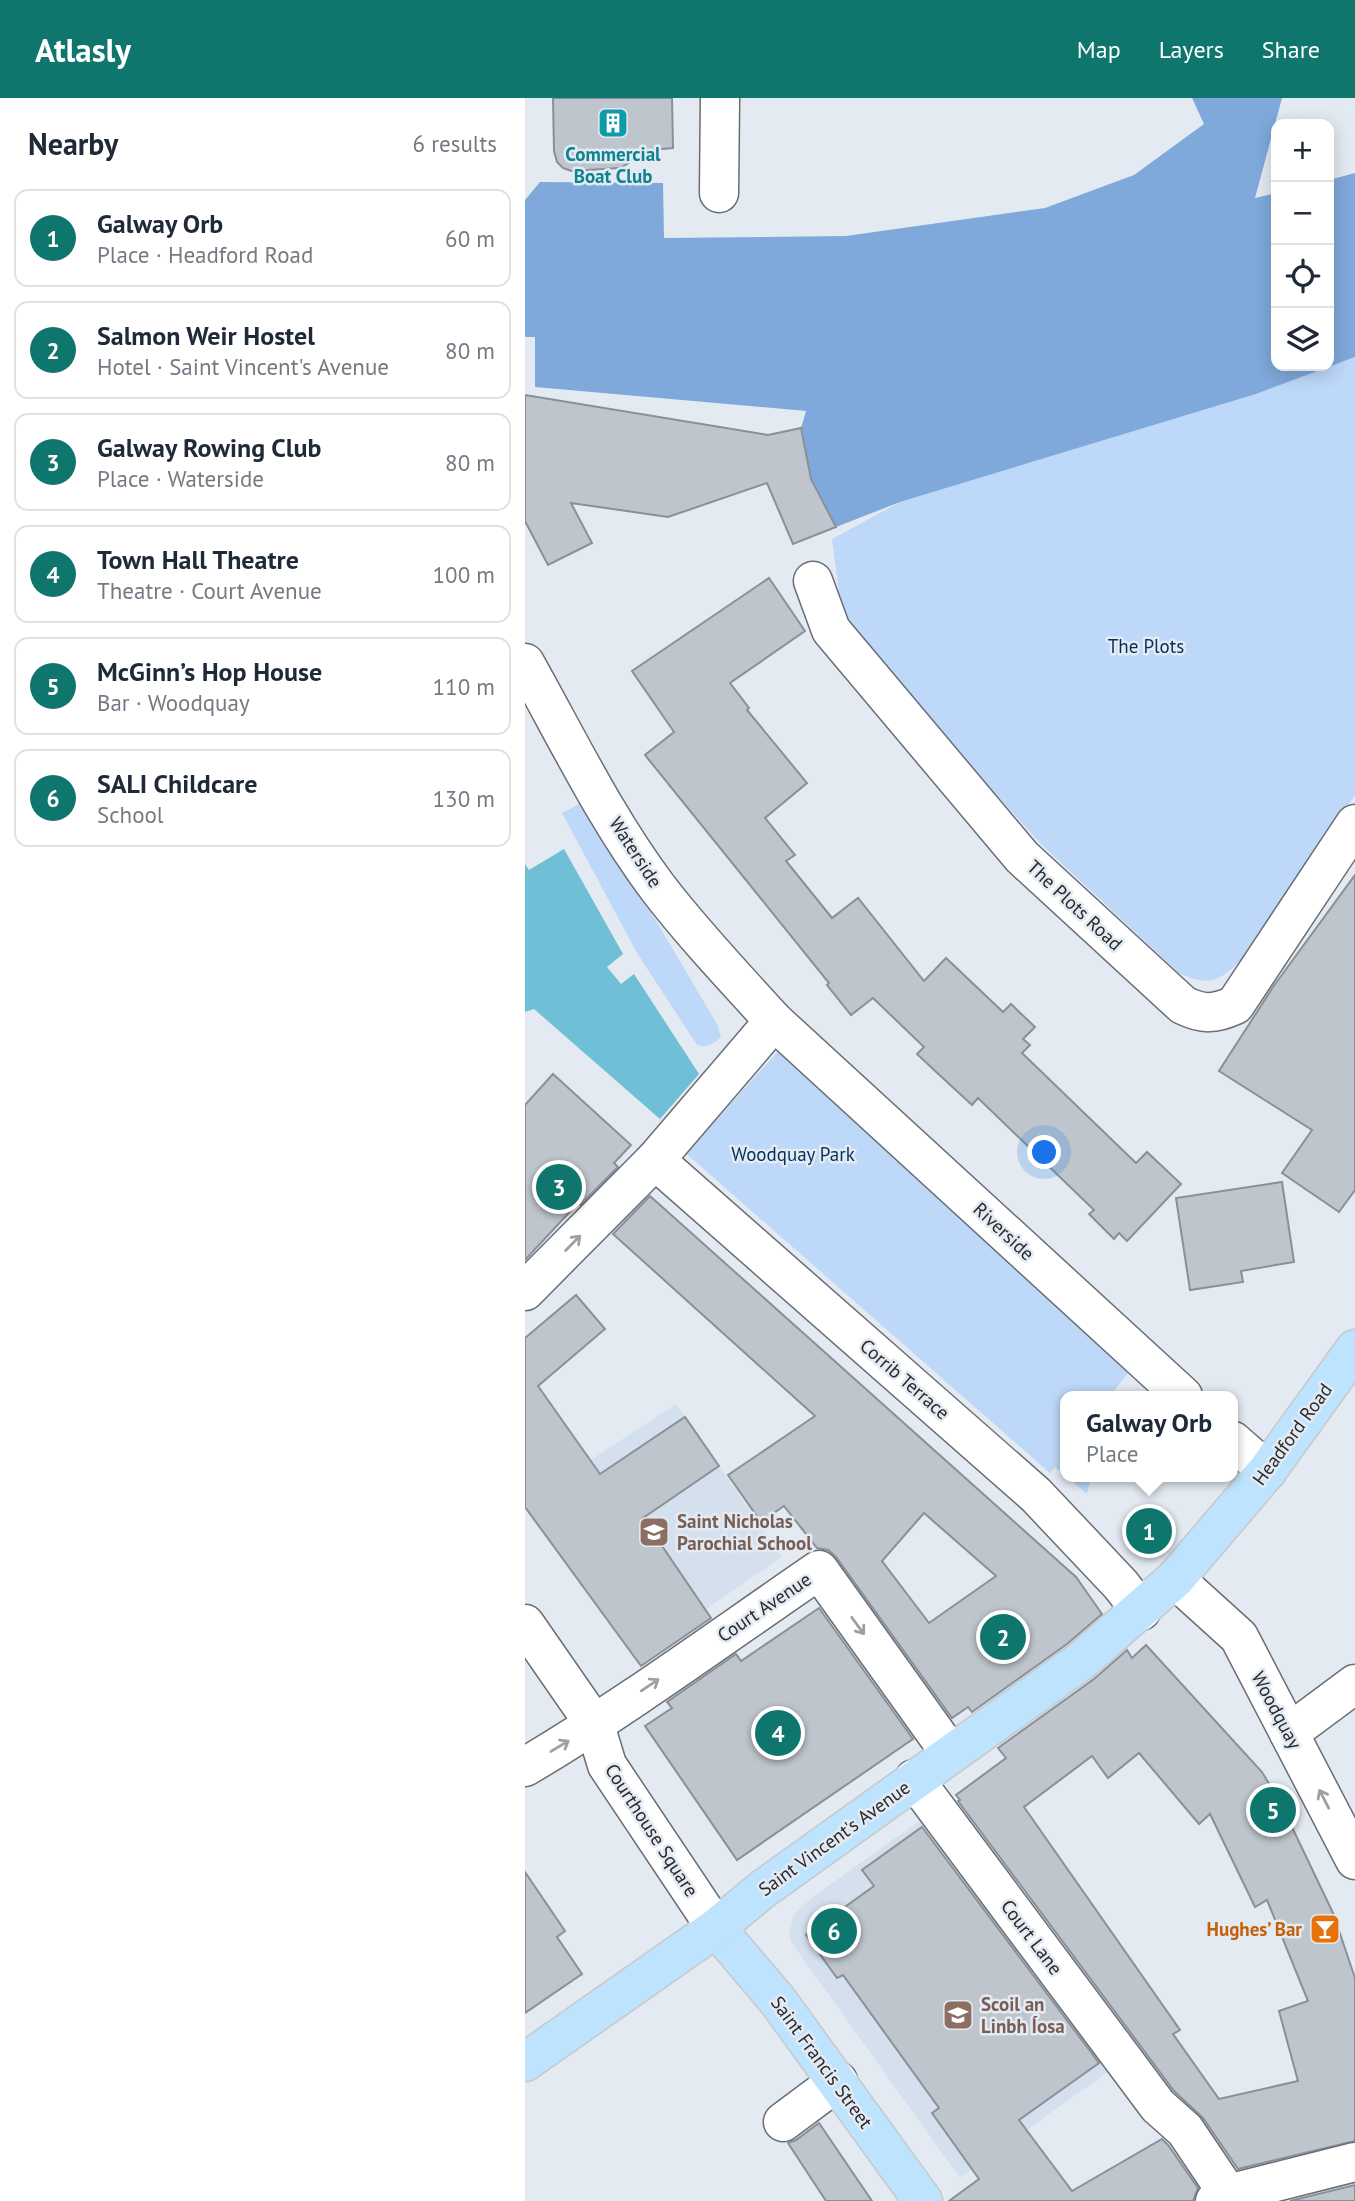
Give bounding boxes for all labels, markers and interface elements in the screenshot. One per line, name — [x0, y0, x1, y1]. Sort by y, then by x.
text: Atlasly — [35, 28, 131, 71]
text: Map — [1077, 34, 1121, 65]
text: Layers — [1159, 34, 1224, 65]
text: Share — [1262, 34, 1320, 65]
building icon: Commercial Boat Club — [596, 106, 630, 140]
map controls — [1271, 119, 1334, 371]
button: + — [1271, 119, 1334, 182]
text: Nearby — [28, 124, 118, 163]
text: 6 results — [413, 129, 497, 158]
place label: Commercial Boat Club — [565, 142, 661, 188]
button: − — [1271, 182, 1334, 245]
text: Galway Orb — [97, 207, 223, 240]
text: 1 — [46, 224, 60, 253]
text: 60 m — [445, 224, 495, 253]
text: Place · Headford Road — [97, 240, 313, 269]
button: locate — [1271, 245, 1334, 308]
button: layers — [1271, 308, 1334, 371]
text: Salmon Weir Hostel — [97, 319, 315, 352]
text: 2 — [46, 336, 60, 365]
text: 80 m — [445, 336, 495, 365]
text: Hotel · Saint Vincent's Avenue — [97, 352, 389, 381]
text: Galway Rowing Club — [97, 431, 321, 464]
text: 3 — [46, 448, 60, 477]
text: 80 m — [445, 448, 495, 477]
text: Place · Waterside — [97, 464, 264, 493]
text: Town Hall Theatre — [97, 543, 299, 576]
text: 4 — [46, 560, 60, 589]
text: 100 m — [433, 560, 495, 589]
text: Theatre · Court Avenue — [97, 576, 322, 605]
park label: The Plots — [1108, 634, 1184, 658]
text: McGinn’s Hop House — [97, 655, 322, 688]
text: 5 — [46, 672, 60, 701]
text: 110 m — [433, 672, 495, 701]
text: Bar · Woodquay — [97, 688, 250, 717]
text: SALI Childcare — [97, 767, 257, 800]
text: 6 — [46, 784, 60, 813]
text: 130 m — [433, 784, 495, 813]
text: School — [97, 800, 164, 829]
street label: Waterside — [604, 812, 668, 892]
street label: The Plots Road — [1022, 855, 1128, 955]
your location — [1027, 1135, 1061, 1169]
park label: Woodquay Park — [731, 1142, 855, 1166]
pin: 3 — [536, 1161, 582, 1213]
street label: Riverside — [969, 1197, 1039, 1265]
one-way arrow — [564, 1235, 581, 1252]
street label: Corrib Terrace — [855, 1334, 955, 1424]
street label: Headford Road — [1247, 1378, 1337, 1490]
popup — [1060, 1391, 1238, 1482]
text: Galway Orb — [1086, 1406, 1212, 1439]
text: Place — [1086, 1439, 1138, 1468]
pin: 1 — [1126, 1505, 1172, 1557]
place label: Saint Nicholas Parochial School — [677, 1509, 812, 1555]
school or university icon: Saint Nicholas Parochial School — [637, 1515, 671, 1549]
street label: Court Avenue — [713, 1567, 815, 1647]
pin: 2 — [980, 1611, 1026, 1663]
one-way arrow — [851, 1616, 866, 1635]
street label: Woodquay — [1247, 1667, 1307, 1753]
one-way arrow — [640, 1678, 659, 1692]
pin: 4 — [755, 1707, 801, 1759]
one-way arrow — [549, 1739, 570, 1752]
street label: Courthouse Square — [600, 1759, 704, 1901]
street label: Saint Vincent's Avenue — [753, 1775, 915, 1901]
pin: 5 — [1250, 1784, 1296, 1836]
one-way arrow — [1316, 1789, 1330, 1810]
street label: Court Lane — [996, 1895, 1068, 1979]
pin: 6 — [811, 1905, 857, 1957]
bar icon: Hughes’ Bar — [1308, 1912, 1342, 1946]
place label: Hughes’ Bar — [1207, 1917, 1302, 1941]
street label: Saint Francis Street — [766, 1991, 878, 2133]
place label: Scoil an Linbh Íosa — [981, 1992, 1065, 2038]
school or university icon: Scoil an Linbh Íosa — [941, 1998, 975, 2032]

